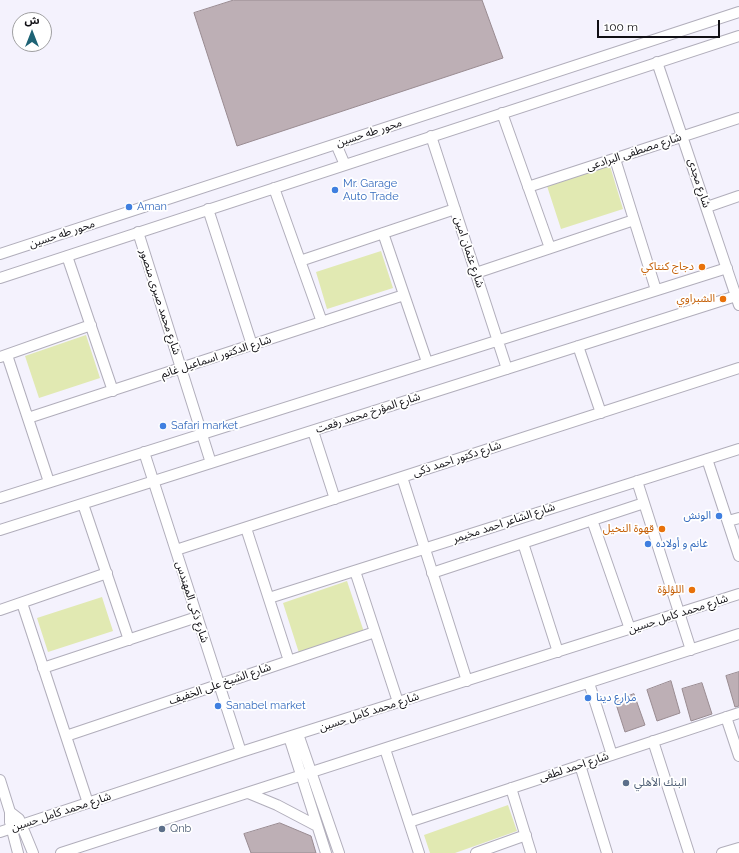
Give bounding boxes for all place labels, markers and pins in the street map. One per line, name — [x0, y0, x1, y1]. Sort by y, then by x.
place label: Mr. Garage Auto Trade — [343, 177, 399, 203]
marker: Mr. Garage Auto Trade — [330, 185, 340, 195]
place label: Aman — [137, 200, 167, 214]
marker: Aman — [124, 202, 134, 212]
place label: دجاج كنتاكي — [641, 260, 694, 274]
marker: دجاج كنتاكي — [697, 262, 707, 272]
place label: الشبراوي — [676, 292, 715, 306]
marker: الشبراوي — [718, 294, 728, 304]
place label: Safari market — [171, 419, 238, 433]
marker: Safari market — [158, 421, 168, 431]
place label: الونش — [683, 509, 711, 523]
marker: الونش — [714, 511, 724, 521]
place label: قهوة النخيل — [603, 522, 654, 536]
marker: قهوة النخيل — [657, 524, 667, 534]
place label: غانم و أولاده — [656, 537, 708, 551]
marker: غانم و أولاده — [643, 539, 653, 549]
place label: اللؤلؤة — [658, 583, 684, 597]
marker: اللؤلؤة — [687, 585, 697, 595]
place label: مزارع دينا — [596, 691, 636, 705]
marker: مزارع دينا — [583, 693, 593, 703]
place label: Sanabel market — [226, 699, 306, 713]
marker: Sanabel market — [213, 701, 223, 711]
place label: البنك الأهلي — [634, 776, 687, 790]
marker: البنك الأهلي — [621, 778, 631, 788]
place label: Qnb — [170, 822, 191, 836]
marker: Qnb — [157, 824, 167, 834]

